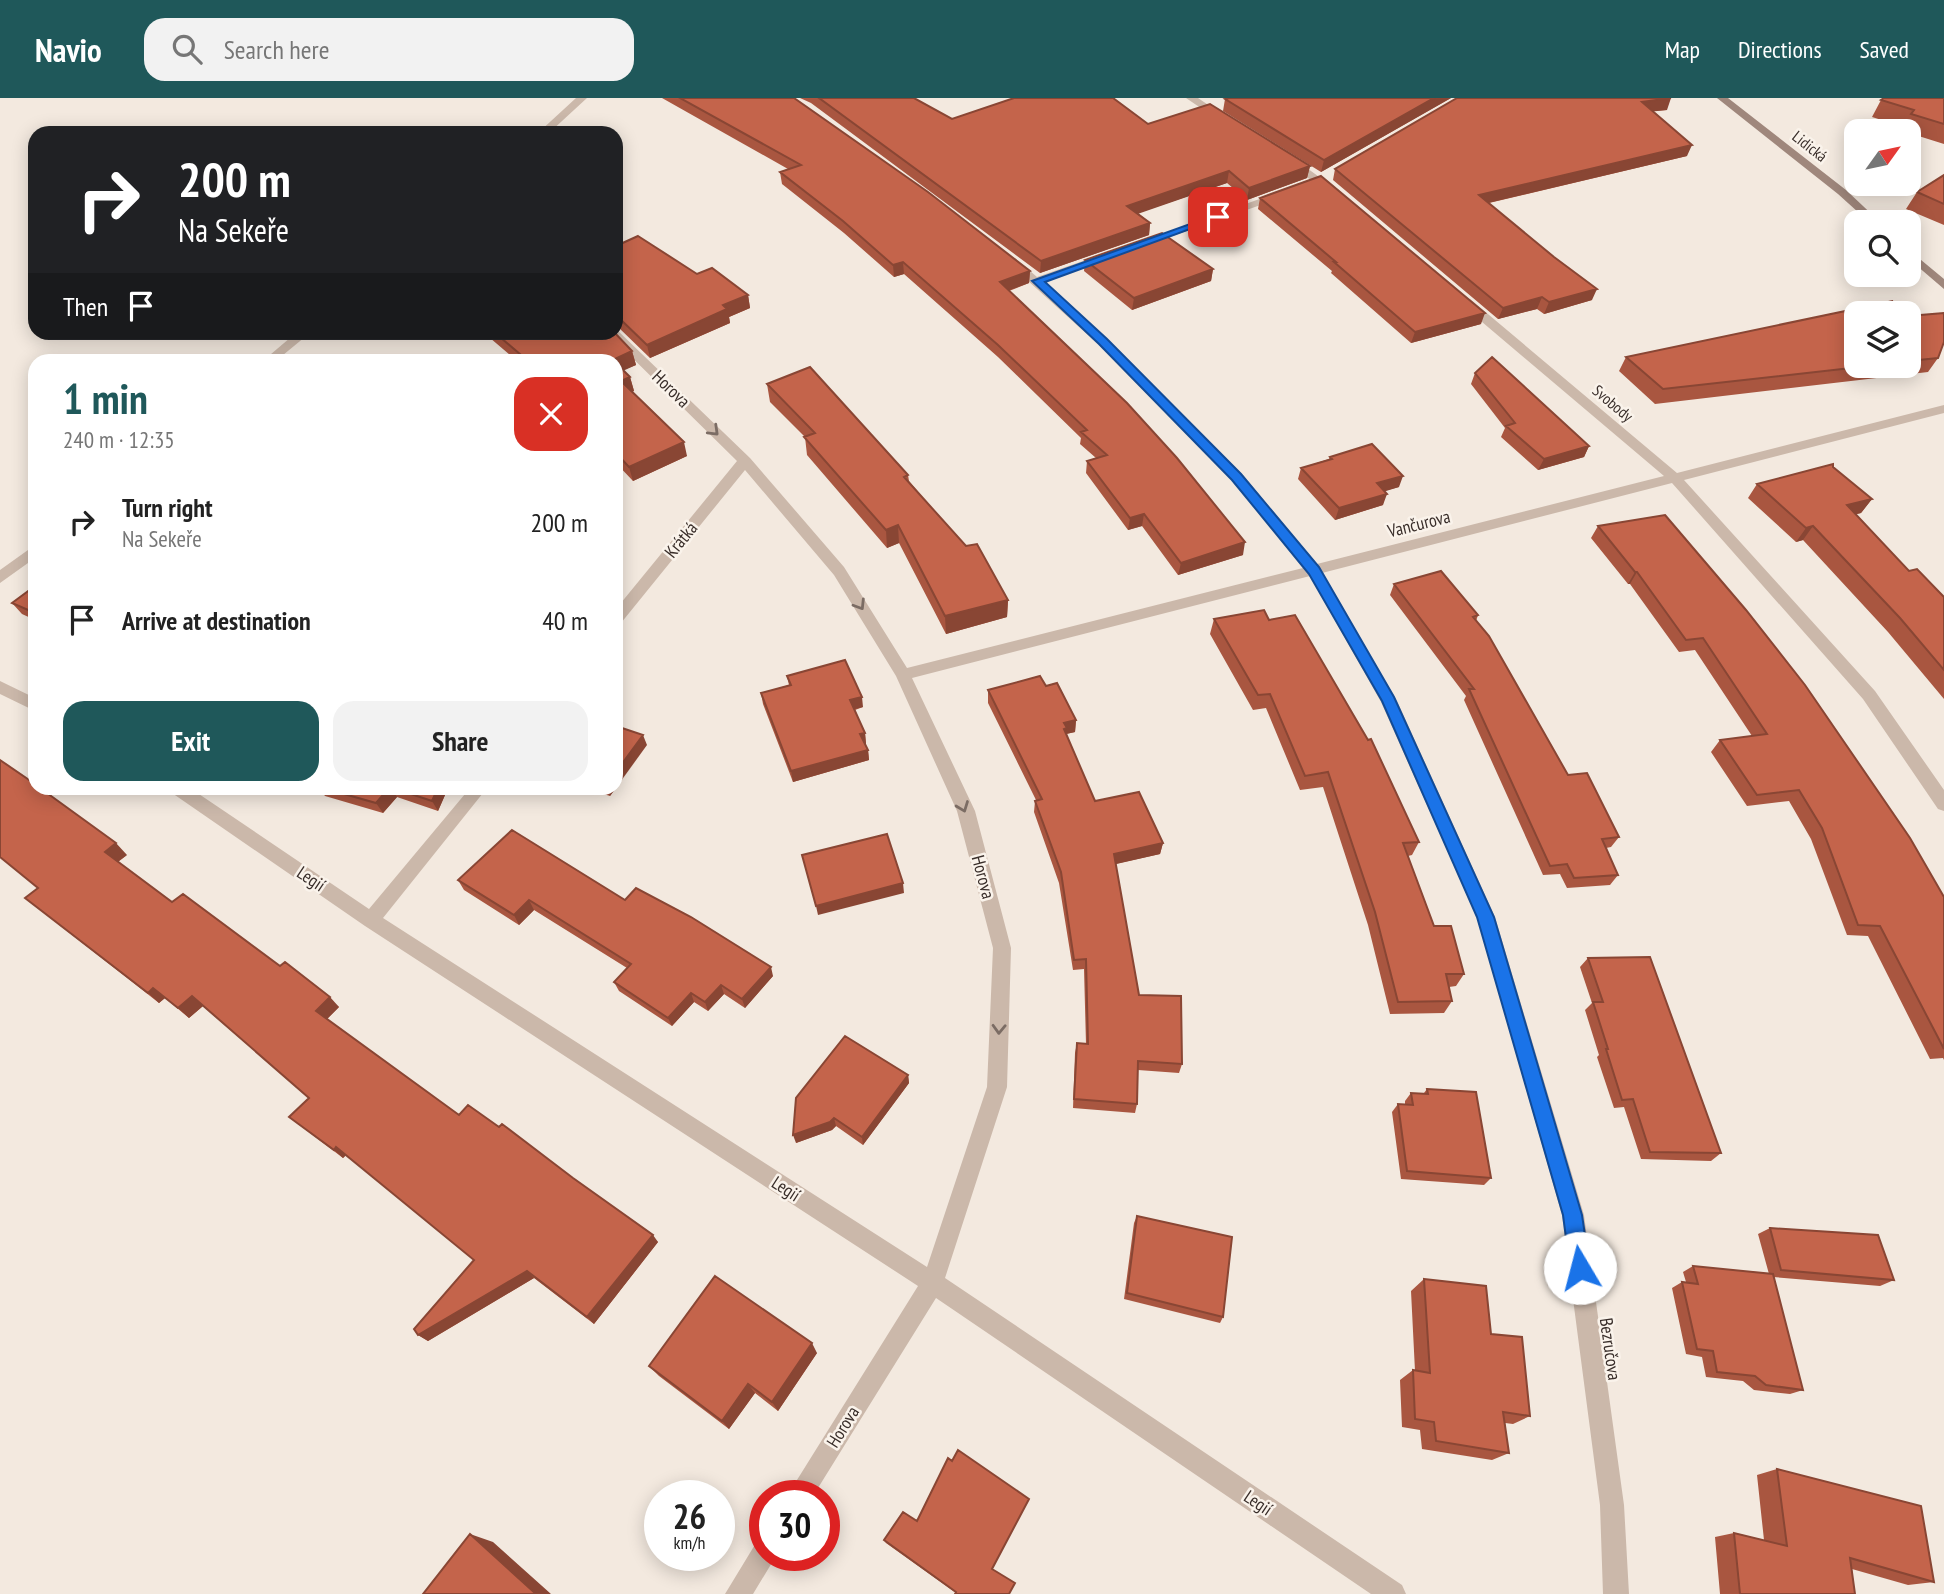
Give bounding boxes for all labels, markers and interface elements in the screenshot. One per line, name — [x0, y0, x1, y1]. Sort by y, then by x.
search box — [144, 18, 634, 81]
text: Navio — [35, 28, 102, 71]
icon: search — [168, 30, 206, 68]
text: Search here — [224, 33, 329, 66]
text: Map — [1665, 34, 1700, 65]
text: Directions — [1738, 34, 1822, 65]
text: Saved — [1860, 34, 1909, 65]
north arrow — [1844, 119, 1922, 196]
map controls — [1844, 119, 1921, 378]
street label: Lidická — [1789, 126, 1831, 166]
text: 200 m — [178, 147, 291, 211]
icon: right — [63, 154, 154, 245]
pin — [1188, 187, 1248, 247]
icon: arrive — [1199, 198, 1237, 236]
text: Na Sekeře — [178, 209, 289, 251]
button: search — [1844, 210, 1921, 287]
icon: arrive — [122, 287, 160, 325]
text: Then — [63, 290, 108, 323]
button: layers — [1844, 301, 1921, 378]
street label: Horova — [647, 365, 695, 412]
text: 1 min — [63, 371, 148, 426]
button: close — [514, 377, 588, 451]
street label: Svobody — [1589, 380, 1637, 426]
one-way arrow — [706, 423, 719, 436]
text: 240 m · 12:35 — [63, 425, 175, 454]
text: Turn right — [122, 491, 213, 524]
icon: right — [63, 503, 101, 541]
street label: Vančurova — [1384, 505, 1453, 543]
text: 200 m — [530, 506, 588, 539]
street label: Krátká — [659, 517, 702, 562]
text: Na Sekeře — [122, 524, 202, 553]
one-way arrow — [851, 597, 864, 610]
icon: arrive — [63, 601, 101, 639]
text: Arrive at destination — [122, 604, 311, 637]
text: 40 m — [542, 604, 588, 637]
button: Exit — [63, 701, 319, 781]
button: Share — [333, 701, 588, 781]
one-way arrow — [955, 801, 969, 813]
street label: Horova — [967, 853, 1000, 901]
street label: Legií — [293, 861, 330, 896]
one-way arrow — [991, 1025, 1007, 1035]
street label: Legií — [768, 1171, 805, 1206]
position arrow — [1543, 1231, 1617, 1305]
street label: Bezručova — [1595, 1316, 1626, 1382]
street label: Horova — [821, 1402, 864, 1452]
speed limit sign: 30 — [749, 1480, 840, 1571]
street label: Legií — [1240, 1485, 1277, 1520]
text: 26 — [673, 1493, 706, 1539]
text: km/h — [674, 1531, 705, 1554]

